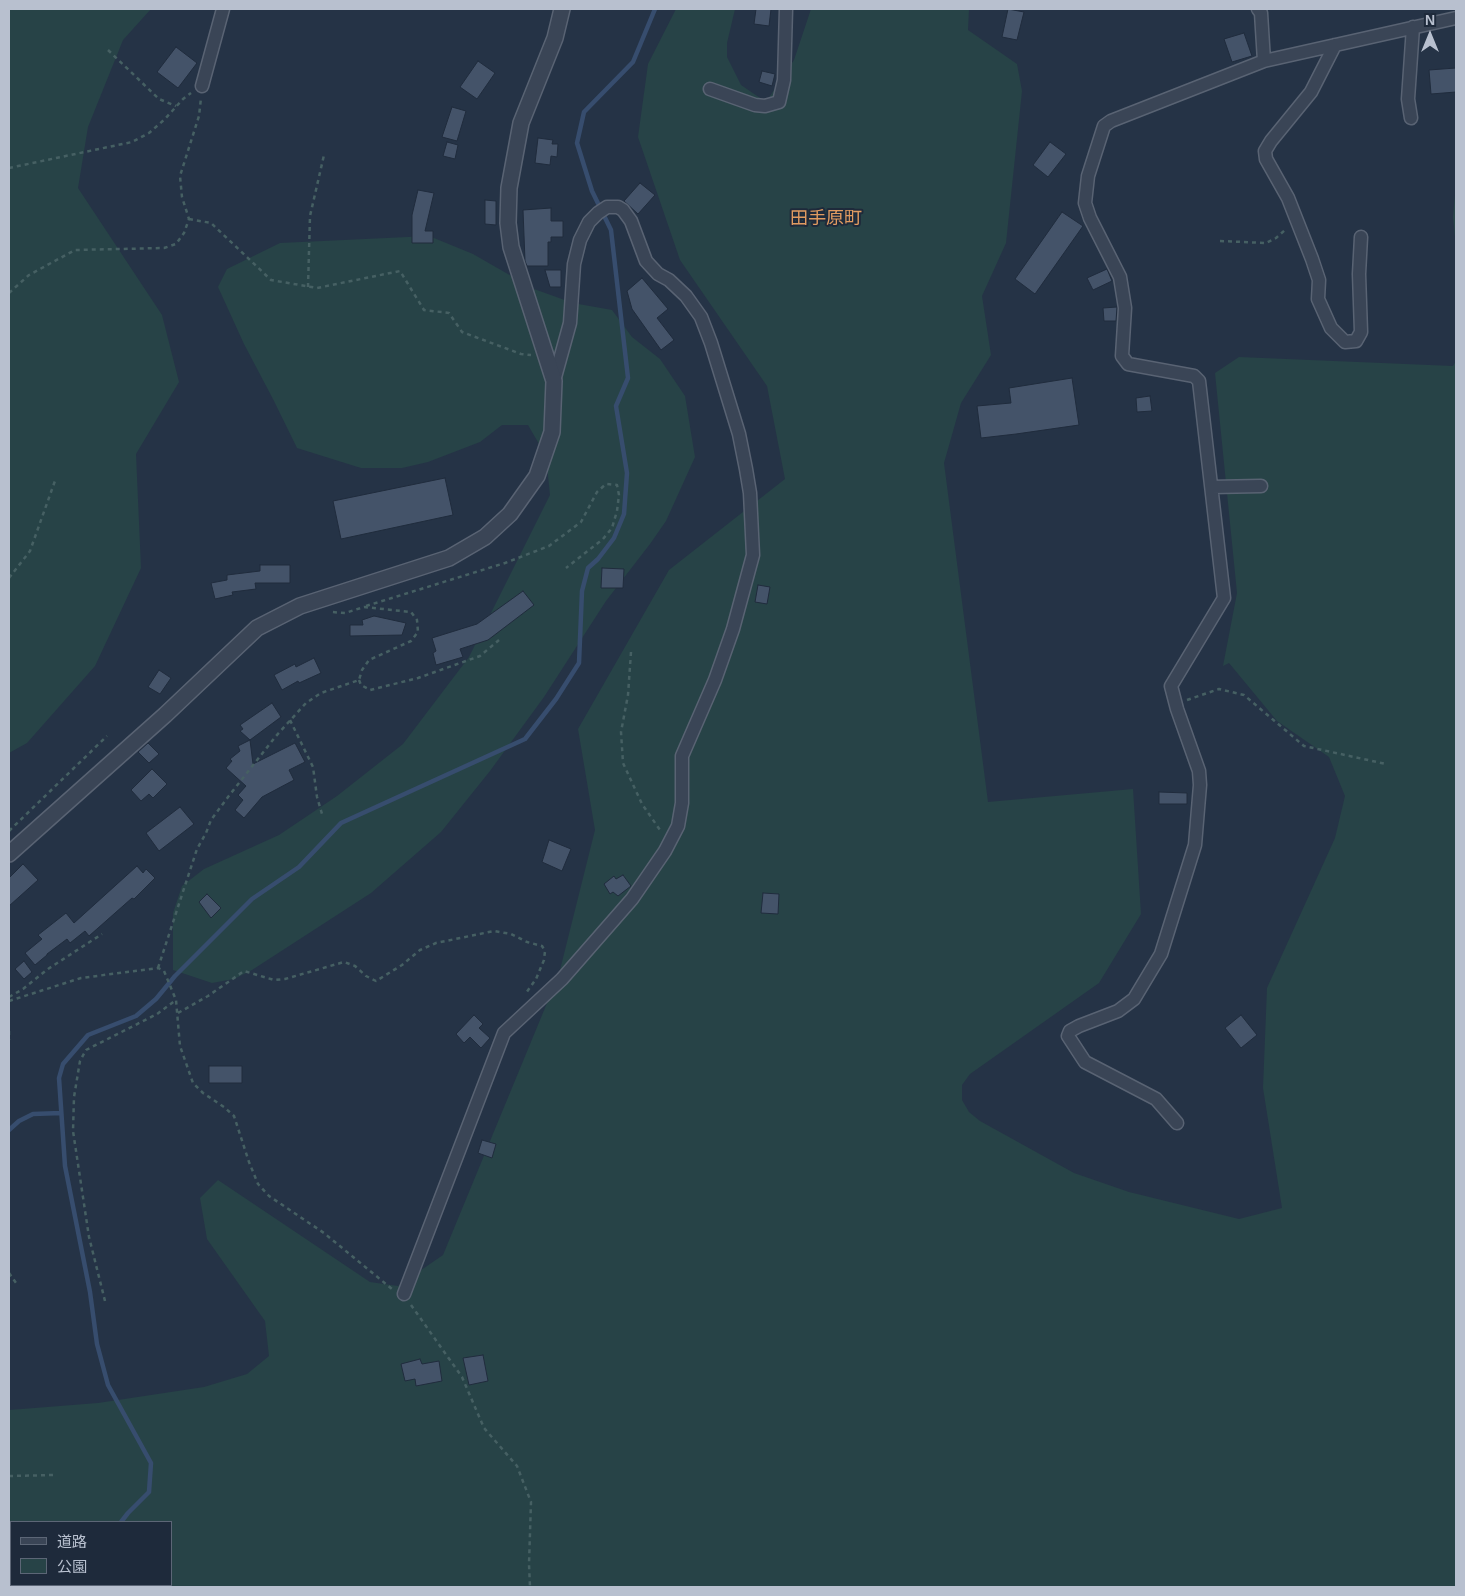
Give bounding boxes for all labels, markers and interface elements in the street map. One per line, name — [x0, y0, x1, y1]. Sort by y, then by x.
north arrow — [1405, 10, 1455, 60]
text: N — [1425, 12, 1435, 28]
district label: 田手原町 — [790, 208, 862, 230]
legend — [10, 1521, 172, 1586]
text: 道路 — [57, 1533, 87, 1550]
text: 公園 — [57, 1558, 87, 1575]

